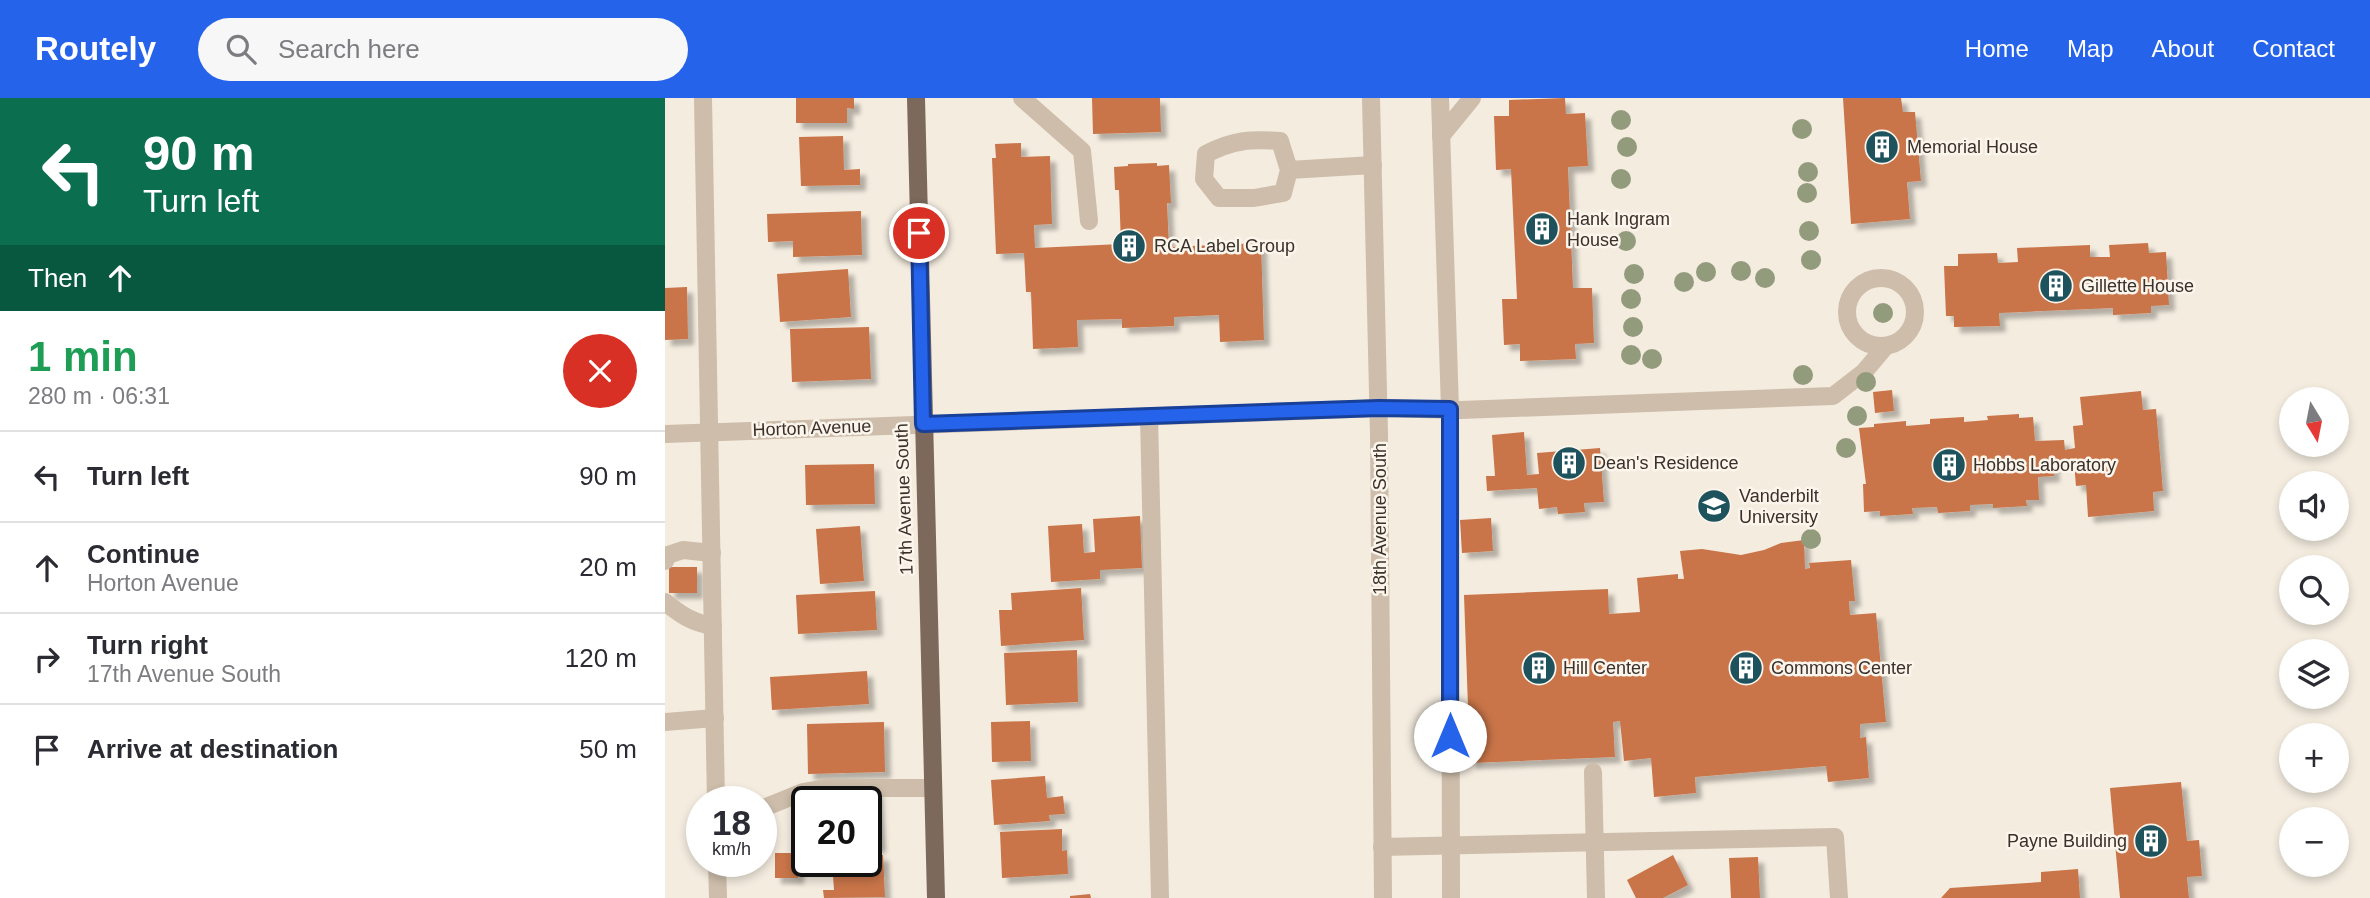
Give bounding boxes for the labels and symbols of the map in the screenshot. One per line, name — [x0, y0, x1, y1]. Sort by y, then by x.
building icon: Memorial House — [1863, 128, 1901, 166]
place label: Memorial House — [1907, 137, 2038, 157]
pin — [889, 203, 949, 263]
place label: Hank Ingram House — [1567, 209, 1670, 250]
building icon: Hank Ingram House — [1523, 210, 1561, 248]
building icon: RCA Label Group — [1110, 227, 1148, 265]
place label: RCA Label Group — [1154, 236, 1295, 256]
building icon: Gillette House — [2037, 267, 2075, 305]
place label: Gillette House — [2081, 276, 2194, 296]
north arrow — [2279, 387, 2349, 457]
street label: Horton Avenue — [752, 416, 872, 440]
street label: 17th Avenue South — [891, 423, 917, 575]
street label: 18th Avenue South — [1370, 443, 1390, 595]
building icon: Dean's Residence — [1550, 444, 1588, 482]
building icon: Hobbs Laboratory — [1930, 446, 1968, 484]
place label: Dean's Residence — [1593, 453, 1739, 473]
place label: Hobbs Laboratory — [1973, 455, 2116, 475]
place label: Vanderbilt University — [1739, 486, 1819, 527]
school or university icon: Vanderbilt University — [1695, 487, 1733, 525]
building icon: Hill Center — [1520, 649, 1558, 687]
building icon: Commons Center — [1727, 649, 1765, 687]
place label: Hill Center — [1563, 658, 1647, 678]
place label: Commons Center — [1771, 658, 1912, 678]
position arrow — [1413, 699, 1487, 773]
speed limit sign: 20 — [791, 786, 882, 877]
building icon: Payne Building — [2132, 822, 2170, 860]
place label: Payne Building — [2007, 831, 2127, 851]

